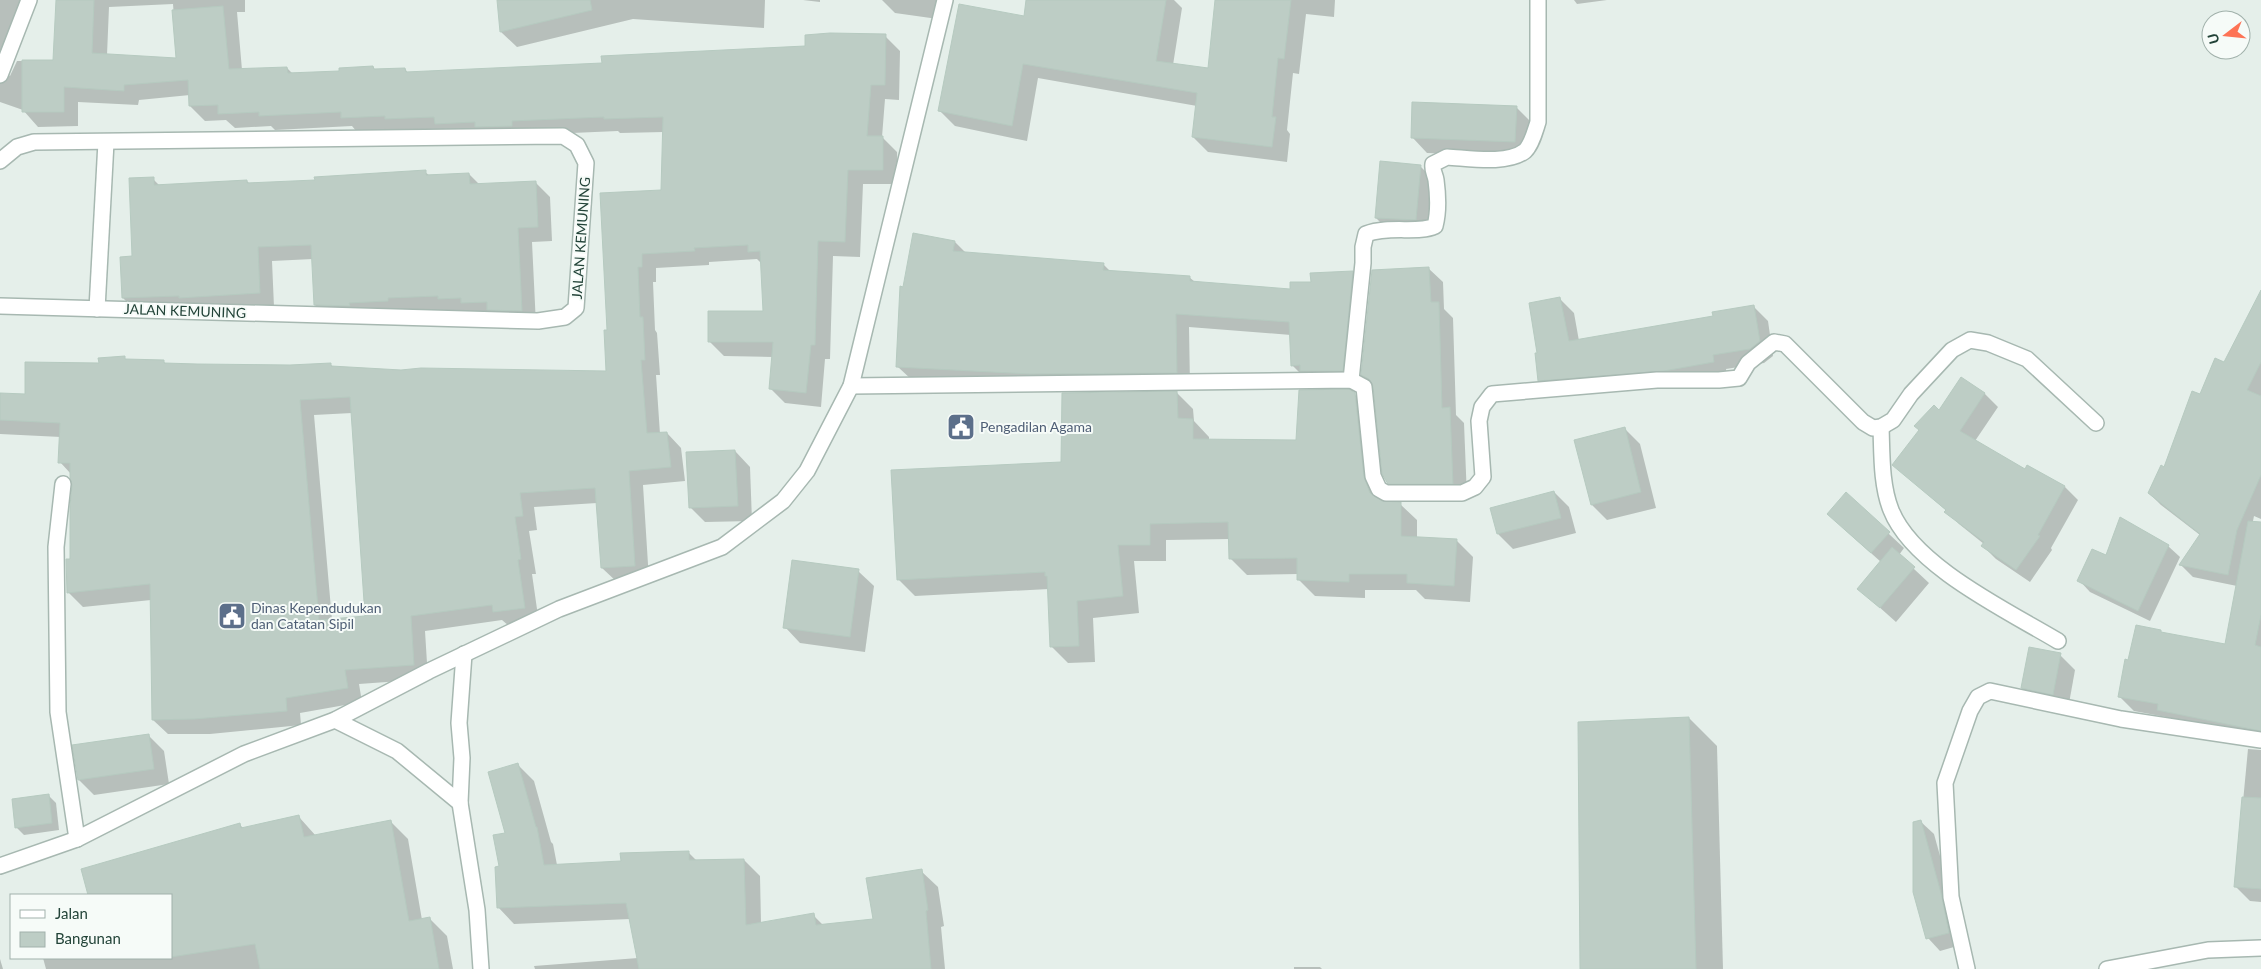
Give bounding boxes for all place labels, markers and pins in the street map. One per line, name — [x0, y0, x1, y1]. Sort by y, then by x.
public building icon: Pengadilan Agama — [946, 412, 976, 442]
place label: Pengadilan Agama — [980, 418, 1092, 435]
place label: Dinas Kependudukan dan Catatan Sipil — [251, 599, 382, 632]
public building icon: Dinas Kependudukan dan Catatan Sipil — [217, 601, 247, 631]

